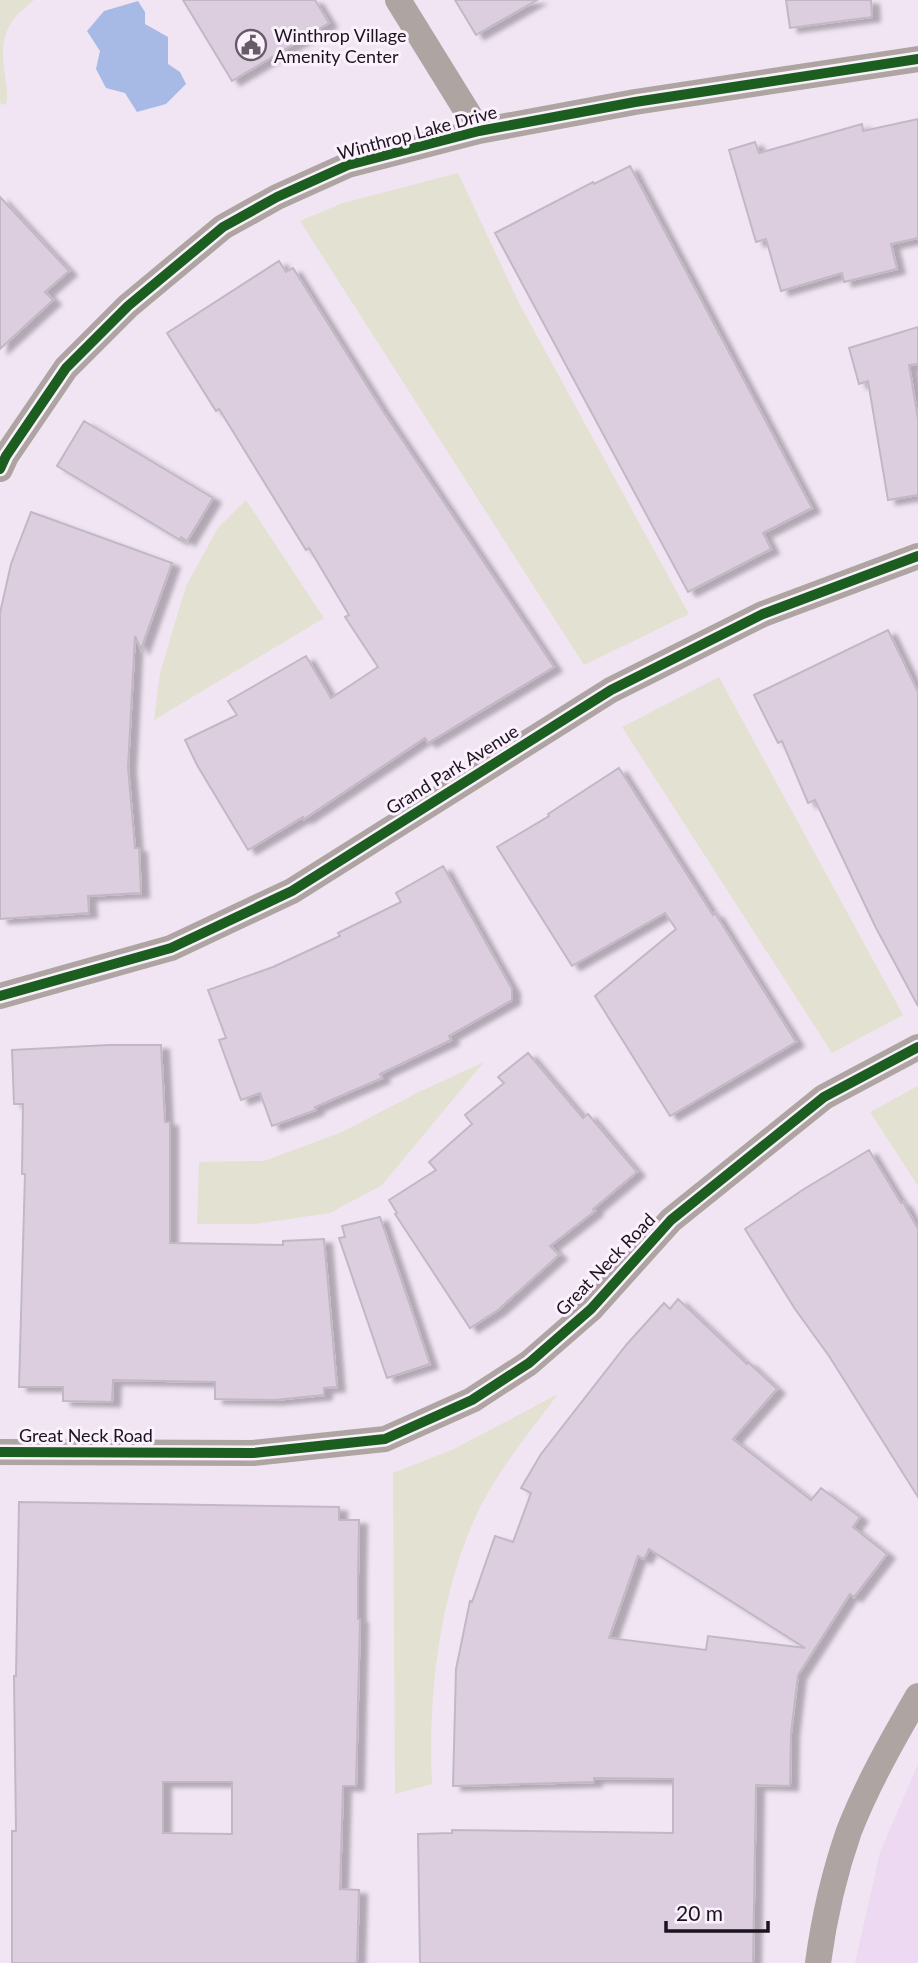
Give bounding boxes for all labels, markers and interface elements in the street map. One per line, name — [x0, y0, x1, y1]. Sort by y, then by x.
place label: Winthrop Village Amenity Center — [274, 24, 406, 67]
public building icon: Winthrop Village Amenity Center — [234, 28, 268, 62]
street label: Winthrop Lake Drive — [335, 100, 499, 164]
street label: Grand Park Avenue — [382, 719, 522, 819]
street label: Great Neck Road — [551, 1208, 659, 1320]
street label: Great Neck Road — [19, 1424, 153, 1446]
scale bar — [666, 1890, 768, 1934]
text: 20 m — [676, 1900, 723, 1925]

